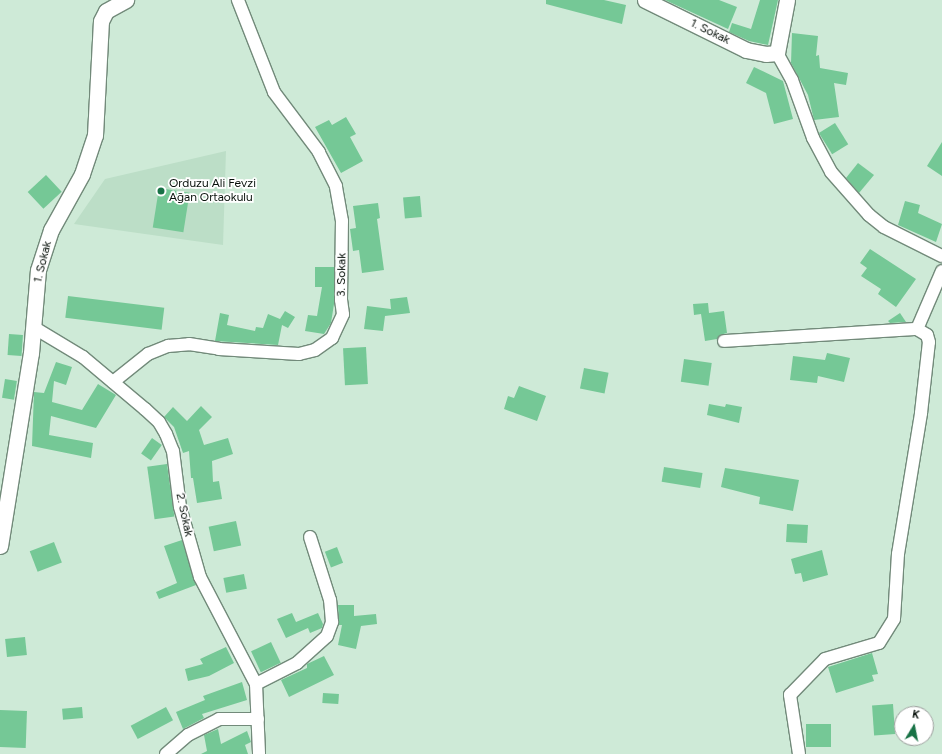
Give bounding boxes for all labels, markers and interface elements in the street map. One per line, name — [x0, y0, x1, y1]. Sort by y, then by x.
street label: 1. Sokak — [688, 16, 732, 48]
place label: Orduzu Ali Fevzi Ağan Ortaokulu — [169, 177, 256, 205]
marker: Orduzu Ali Fevzi Ağan Ortaokulu — [156, 186, 166, 196]
street label: 1. Sokak — [31, 240, 55, 284]
street label: 3. Sokak — [334, 253, 350, 297]
street label: 2. Sokak — [172, 492, 196, 538]
north arrow — [894, 706, 934, 746]
text: K — [911, 708, 921, 722]

